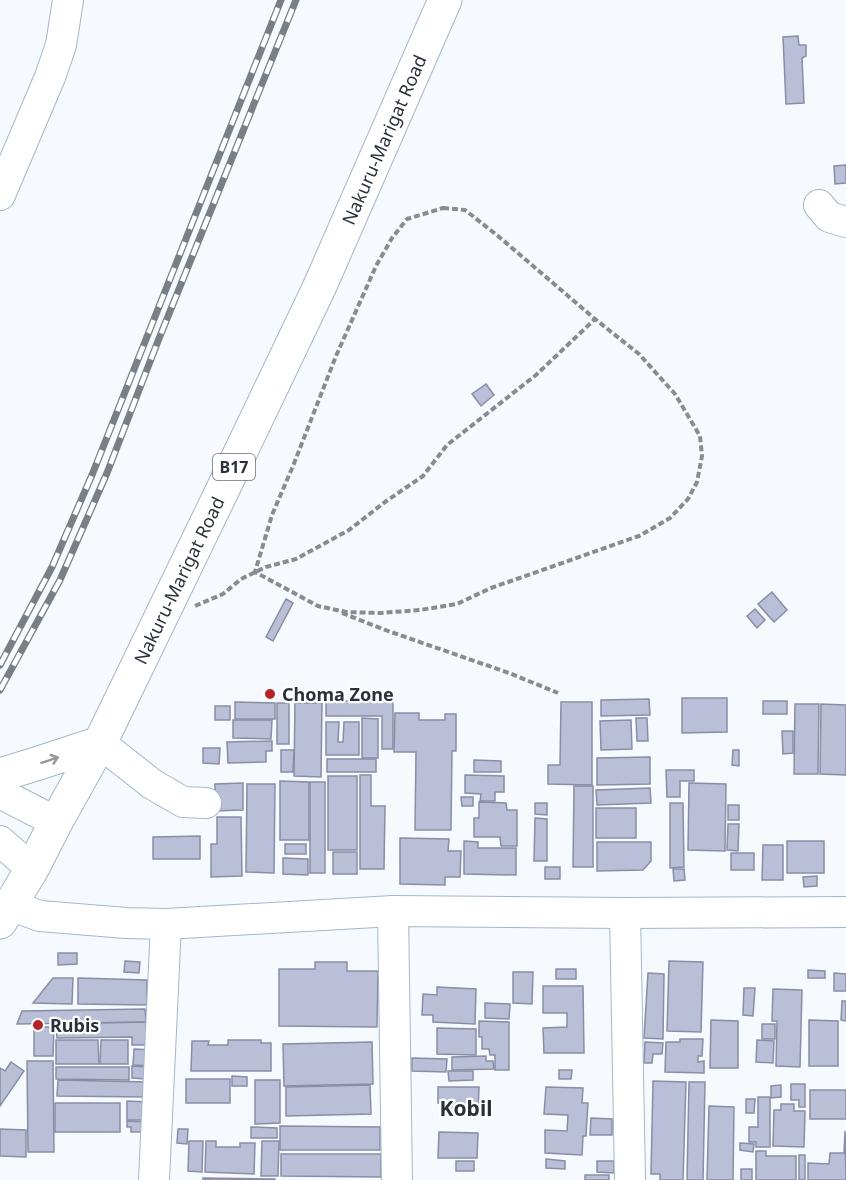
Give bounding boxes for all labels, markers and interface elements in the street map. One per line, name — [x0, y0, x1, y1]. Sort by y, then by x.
street label: Nakuru-Marigat Road — [336, 51, 432, 228]
road number: B17 — [213, 454, 255, 480]
street label: Nakuru-Marigat Road — [128, 493, 230, 668]
place label: Choma Zone — [282, 682, 394, 706]
marker: Choma Zone — [263, 687, 277, 701]
one-way arrow — [40, 753, 59, 764]
place label: Rubis — [50, 1013, 99, 1037]
marker: Rubis — [31, 1018, 45, 1032]
district label: Kobil — [440, 1094, 492, 1122]

